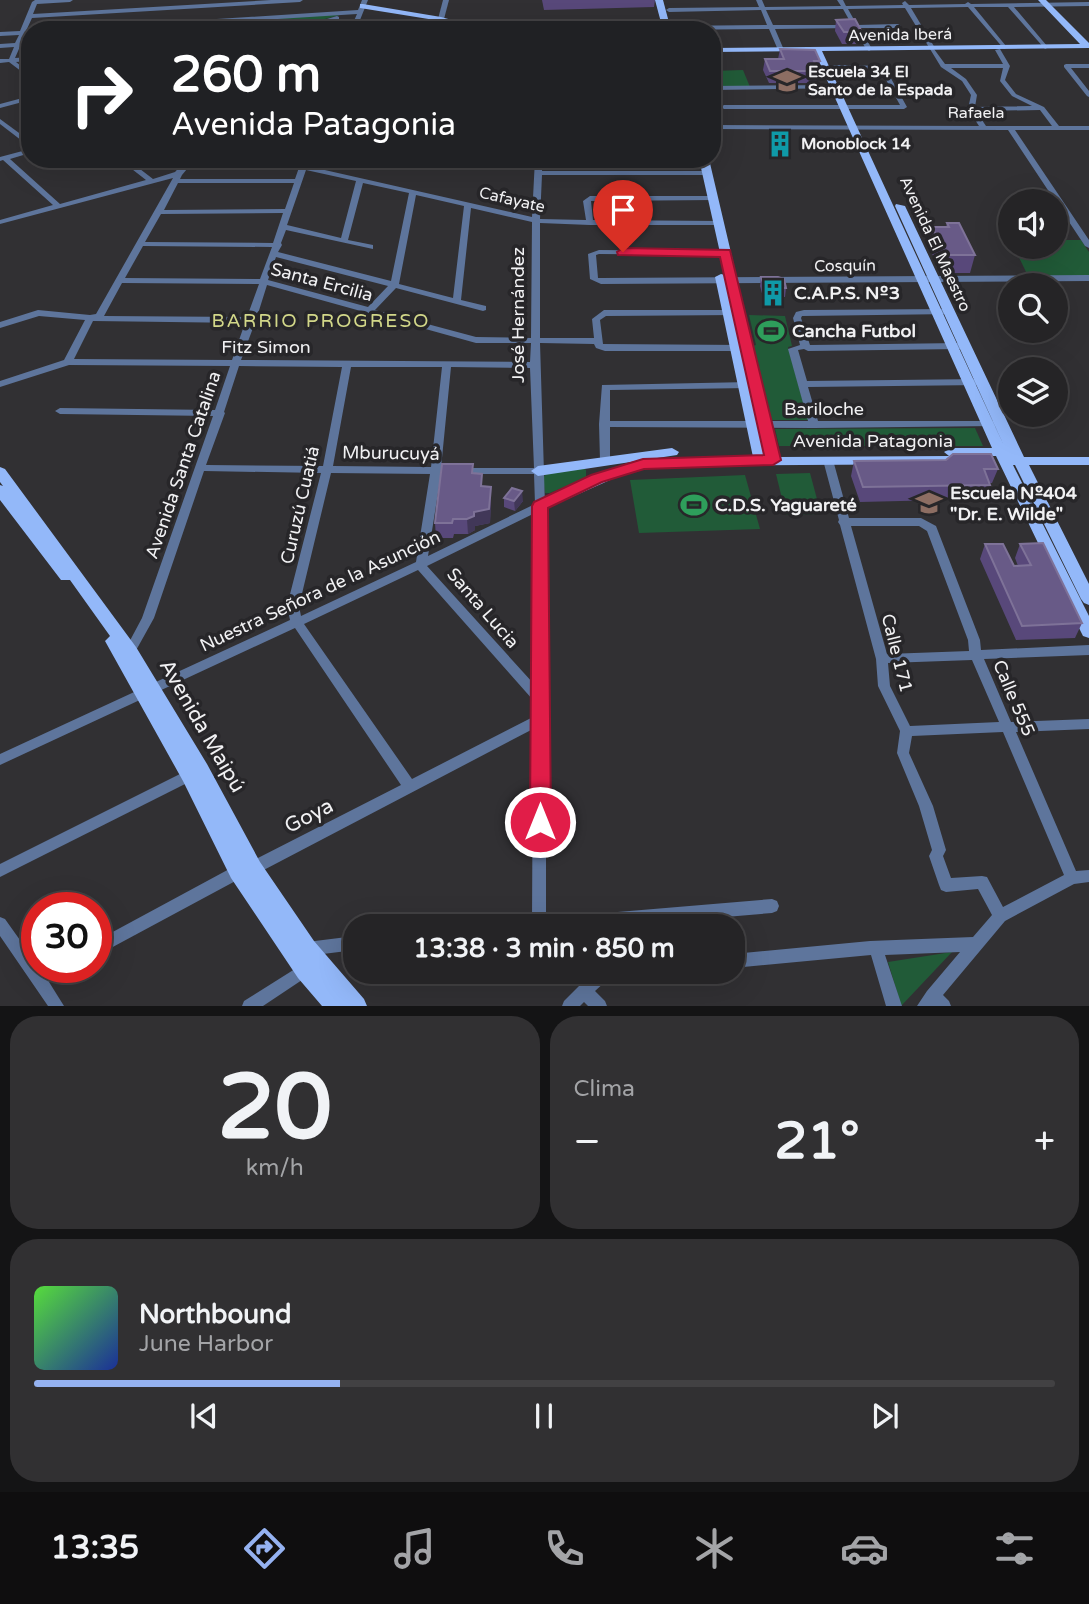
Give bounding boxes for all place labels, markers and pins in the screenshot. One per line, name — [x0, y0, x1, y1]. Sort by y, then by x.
place label: Escuela 34 El Santo de la Espada — [808, 62, 953, 100]
school or university icon: Escuela 34 El Santo de la Espada — [772, 66, 802, 96]
building icon: Monoblock 14 — [765, 129, 795, 159]
place label: Monoblock 14 — [801, 134, 911, 154]
pin — [593, 180, 653, 252]
building icon: C.A.P.S. Nº3 — [758, 278, 788, 308]
place label: C.A.P.S. Nº3 — [794, 282, 900, 304]
sports icon: Cancha Futbol — [756, 316, 786, 346]
place label: Cancha Futbol — [792, 320, 916, 342]
place label: Escuela Nº404 "Dr. E. Wilde" — [950, 482, 1078, 525]
school or university icon: Escuela Nº404 "Dr. E. Wilde" — [914, 488, 944, 518]
sports icon: C.D.S. Yaguareté — [679, 490, 709, 520]
place label: C.D.S. Yaguareté — [715, 494, 857, 516]

